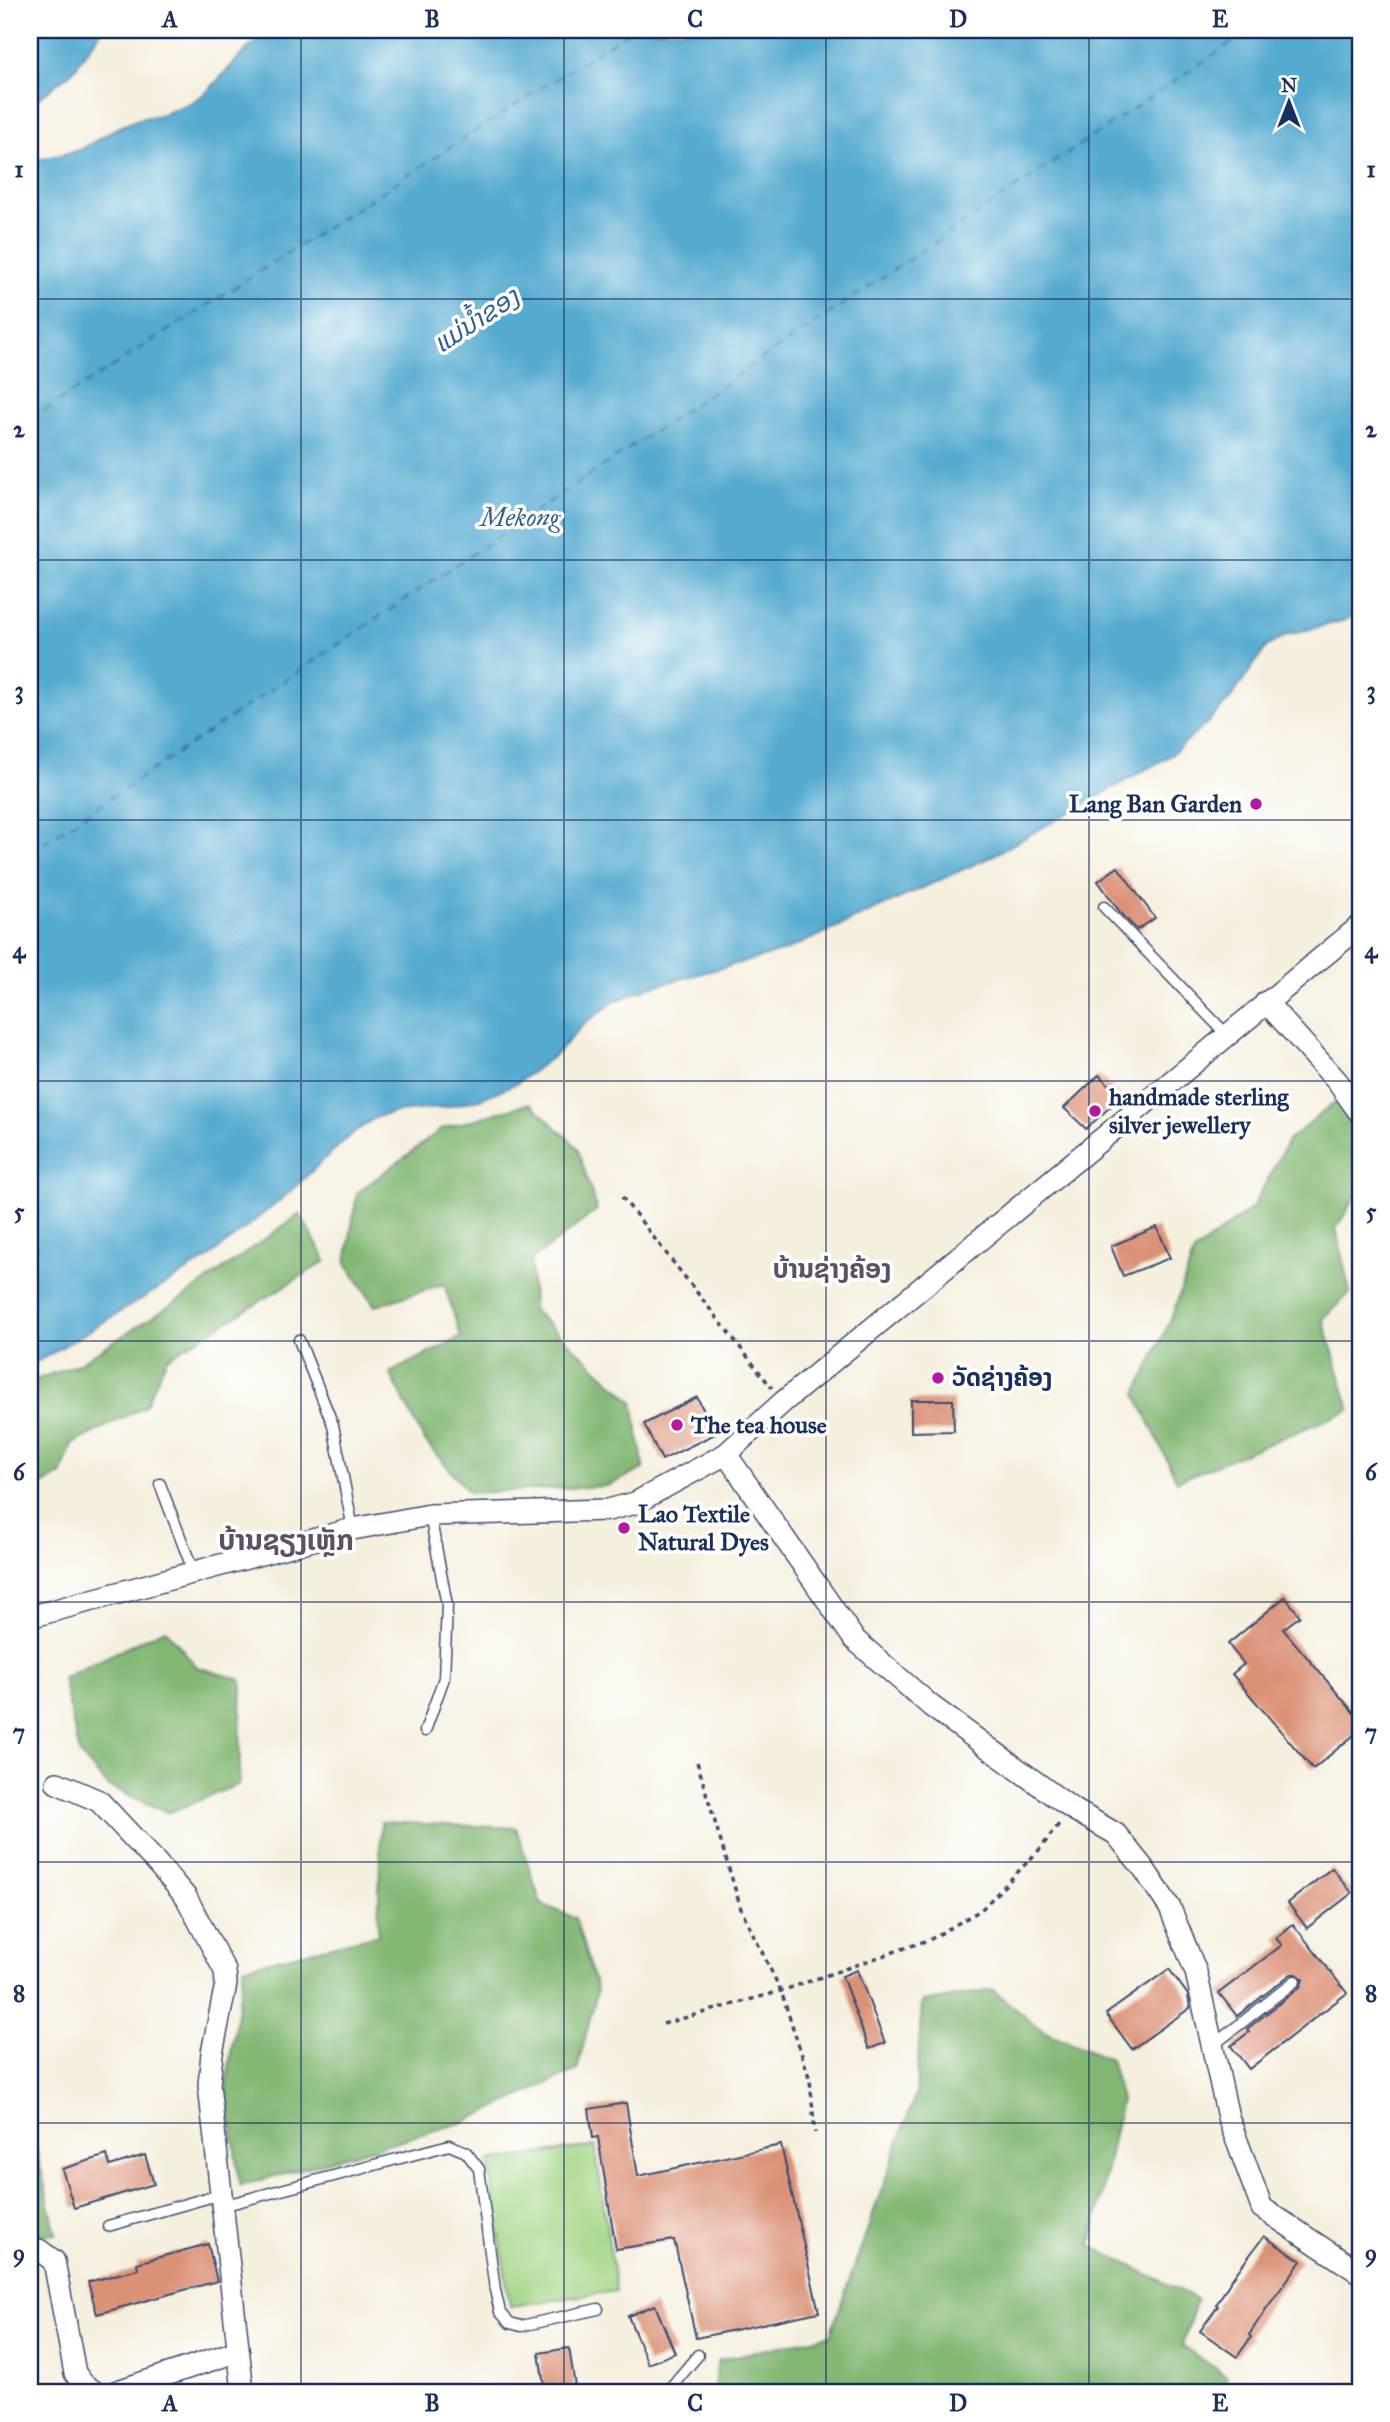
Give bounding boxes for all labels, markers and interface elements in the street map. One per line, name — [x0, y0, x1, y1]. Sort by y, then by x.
text: A — [160, 5, 178, 33]
text: B — [424, 5, 440, 33]
text: C — [687, 5, 703, 33]
text: D — [949, 5, 967, 33]
text: E — [1212, 5, 1229, 33]
north arrow — [1254, 66, 1324, 136]
text: N — [1281, 74, 1297, 97]
text: 1 — [14, 155, 24, 183]
text: 1 — [1366, 155, 1376, 183]
water label: ແມ່ນ້ຳຂອງ — [426, 277, 526, 359]
text: 2 — [13, 415, 25, 443]
text: 2 — [1365, 415, 1377, 443]
water label: Mekong — [477, 501, 562, 533]
text: 3 — [14, 676, 24, 705]
text: 3 — [1366, 676, 1376, 705]
place label: Lang Ban Garden — [1069, 789, 1242, 819]
marker: Lang Ban Garden — [1248, 796, 1264, 812]
text: 4 — [13, 936, 27, 964]
text: 4 — [1365, 936, 1379, 964]
place label: handmade sterling silver jewellery — [1108, 1082, 1289, 1140]
marker: handmade sterling silver jewellery — [1087, 1103, 1103, 1119]
text: 5 — [14, 1197, 25, 1225]
text: 5 — [1366, 1197, 1377, 1225]
district label: ບ້ານຊ່າງຄ້ອງ — [773, 1253, 891, 1285]
place label: ວັດຊ່າງຄ້ອງ — [952, 1363, 1052, 1393]
marker: ວັດຊ່າງຄ້ອງ — [930, 1370, 946, 1386]
place label: The tea house — [690, 1410, 827, 1440]
marker: The tea house — [669, 1417, 685, 1433]
text: 6 — [13, 1458, 26, 1486]
text: 6 — [1365, 1458, 1378, 1486]
place label: Lao Textile Natural Dyes — [638, 1499, 769, 1557]
marker: Lao Textile Natural Dyes — [616, 1520, 632, 1536]
district label: ບ້ານຊຽງເຫຼັກ — [218, 1523, 354, 1558]
text: 7 — [13, 1718, 25, 1746]
text: 7 — [1365, 1718, 1377, 1746]
text: 8 — [13, 1979, 25, 2007]
text: 8 — [1365, 1979, 1377, 2007]
text: 9 — [13, 2239, 25, 2268]
text: 9 — [1365, 2239, 1377, 2268]
text: A — [160, 2389, 178, 2417]
text: B — [424, 2389, 440, 2417]
text: C — [687, 2389, 703, 2417]
text: D — [949, 2389, 967, 2417]
text: E — [1212, 2389, 1229, 2417]

